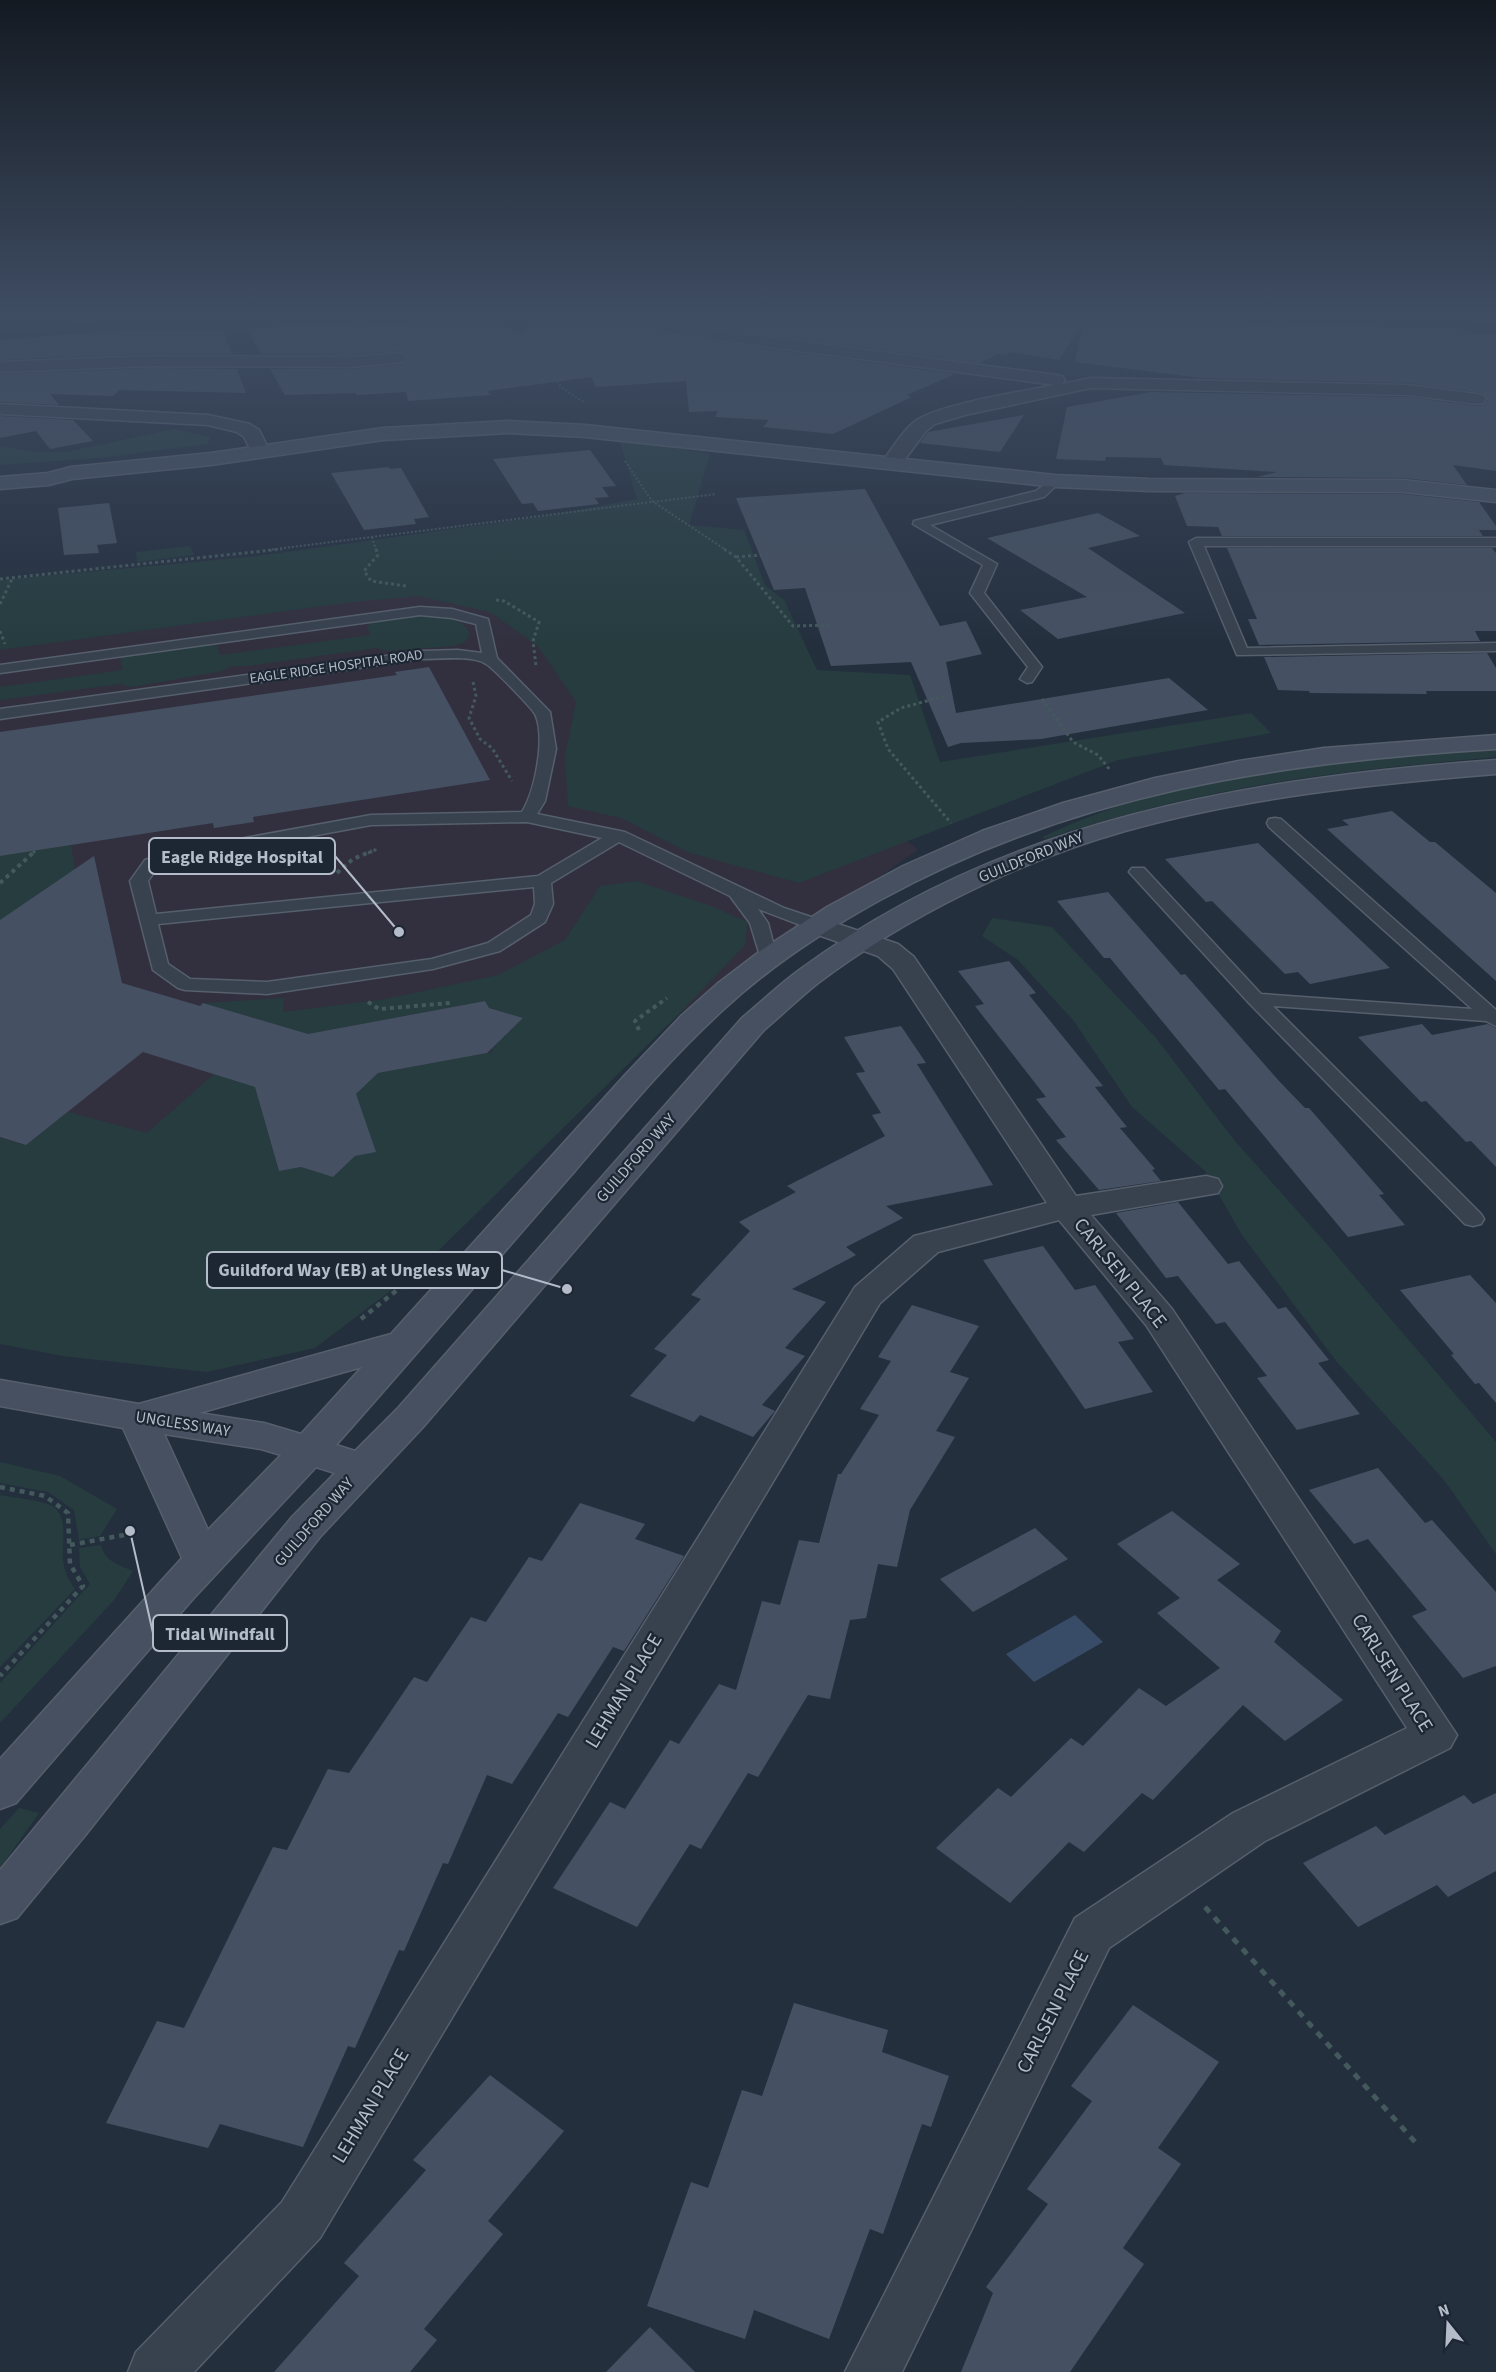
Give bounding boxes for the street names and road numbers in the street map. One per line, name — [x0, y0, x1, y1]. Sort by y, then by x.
street label: EAGLE RIDGE HOSPITAL ROAD — [248, 645, 424, 689]
street label: GUILDFORD WAY — [975, 826, 1087, 888]
street label: GUILDFORD WAY — [591, 1109, 681, 1207]
street label: CARLSEN PLACE — [1067, 1212, 1173, 1334]
street label: UNGLESS WAY — [134, 1406, 232, 1442]
street label: GUILDFORD WAY — [269, 1473, 359, 1571]
street label: CARLSEN PLACE — [1344, 1608, 1440, 1738]
street label: LEHMAN PLACE — [579, 1628, 669, 1754]
street label: CARLSEN PLACE — [1010, 1946, 1096, 2078]
street label: LEHMAN PLACE — [326, 2043, 416, 2169]

